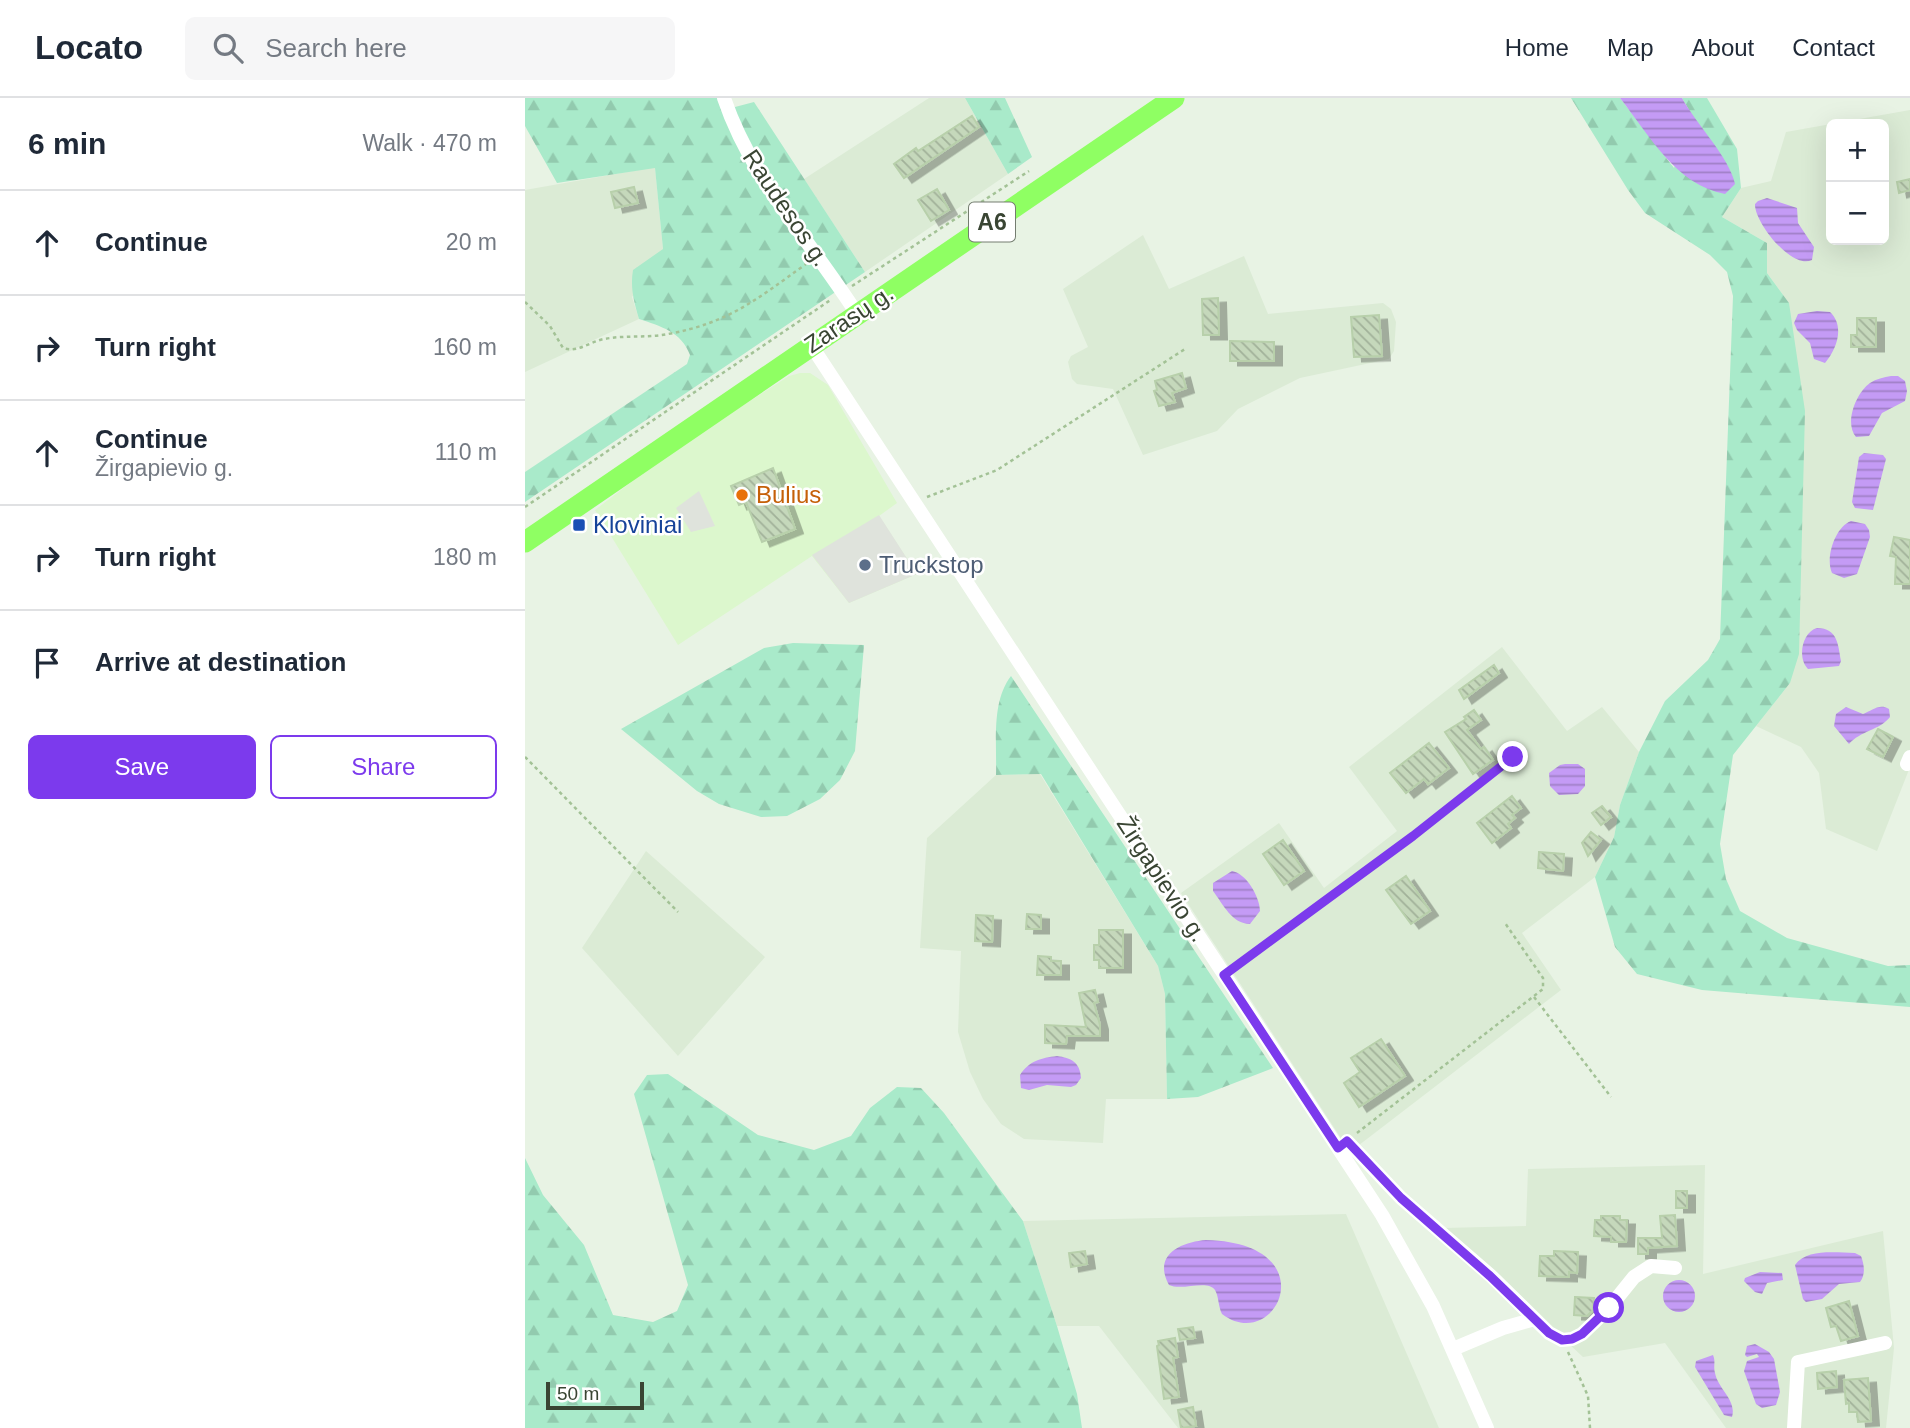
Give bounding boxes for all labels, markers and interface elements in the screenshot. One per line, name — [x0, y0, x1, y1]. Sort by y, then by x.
search box — [185, 17, 675, 80]
text: Locato — [35, 29, 143, 66]
icon: search — [209, 29, 247, 67]
text: Search here — [265, 33, 407, 63]
text: Home — [1505, 34, 1569, 61]
text: Map — [1607, 34, 1654, 61]
text: About — [1692, 34, 1754, 61]
text: Contact — [1792, 34, 1875, 61]
map controls — [1826, 119, 1889, 245]
button: + — [1826, 119, 1889, 182]
text: 6 min — [28, 127, 106, 160]
text: Walk · 470 m — [362, 130, 497, 156]
street label: Raudesos g. — [738, 144, 835, 271]
button: − — [1826, 182, 1889, 245]
road number: A6 — [969, 203, 1015, 242]
icon: ahead — [28, 224, 66, 262]
text: Continue — [95, 227, 208, 257]
text: 20 m — [446, 229, 497, 255]
street label: Zarasų g. — [799, 279, 898, 358]
icon: right — [28, 329, 66, 367]
text: Turn right — [95, 332, 216, 362]
text: 160 m — [433, 334, 497, 360]
text: Continue — [95, 424, 208, 454]
icon: ahead — [28, 434, 66, 472]
text: 110 m — [435, 439, 497, 465]
text: Žirgapievio g. — [95, 455, 233, 481]
place label: Bulius — [756, 481, 821, 508]
marker: Bulius — [734, 487, 750, 503]
place label: Kloviniai — [593, 511, 682, 538]
marker: Kloviniai — [571, 517, 587, 533]
icon: right — [28, 539, 66, 577]
text: Turn right — [95, 542, 216, 572]
text: 180 m — [433, 544, 497, 570]
place label: Truckstop — [879, 551, 983, 578]
marker: Truckstop — [857, 557, 873, 573]
icon: arrive — [28, 644, 66, 682]
text: Arrive at destination — [95, 647, 346, 677]
button: Save — [28, 735, 256, 799]
button: Share — [270, 735, 497, 799]
route end — [1497, 741, 1528, 772]
street label: Žirgapievio g. — [1112, 811, 1213, 946]
route start — [1593, 1292, 1624, 1323]
scale bar — [546, 1379, 644, 1411]
text: 50 m — [557, 1383, 599, 1404]

